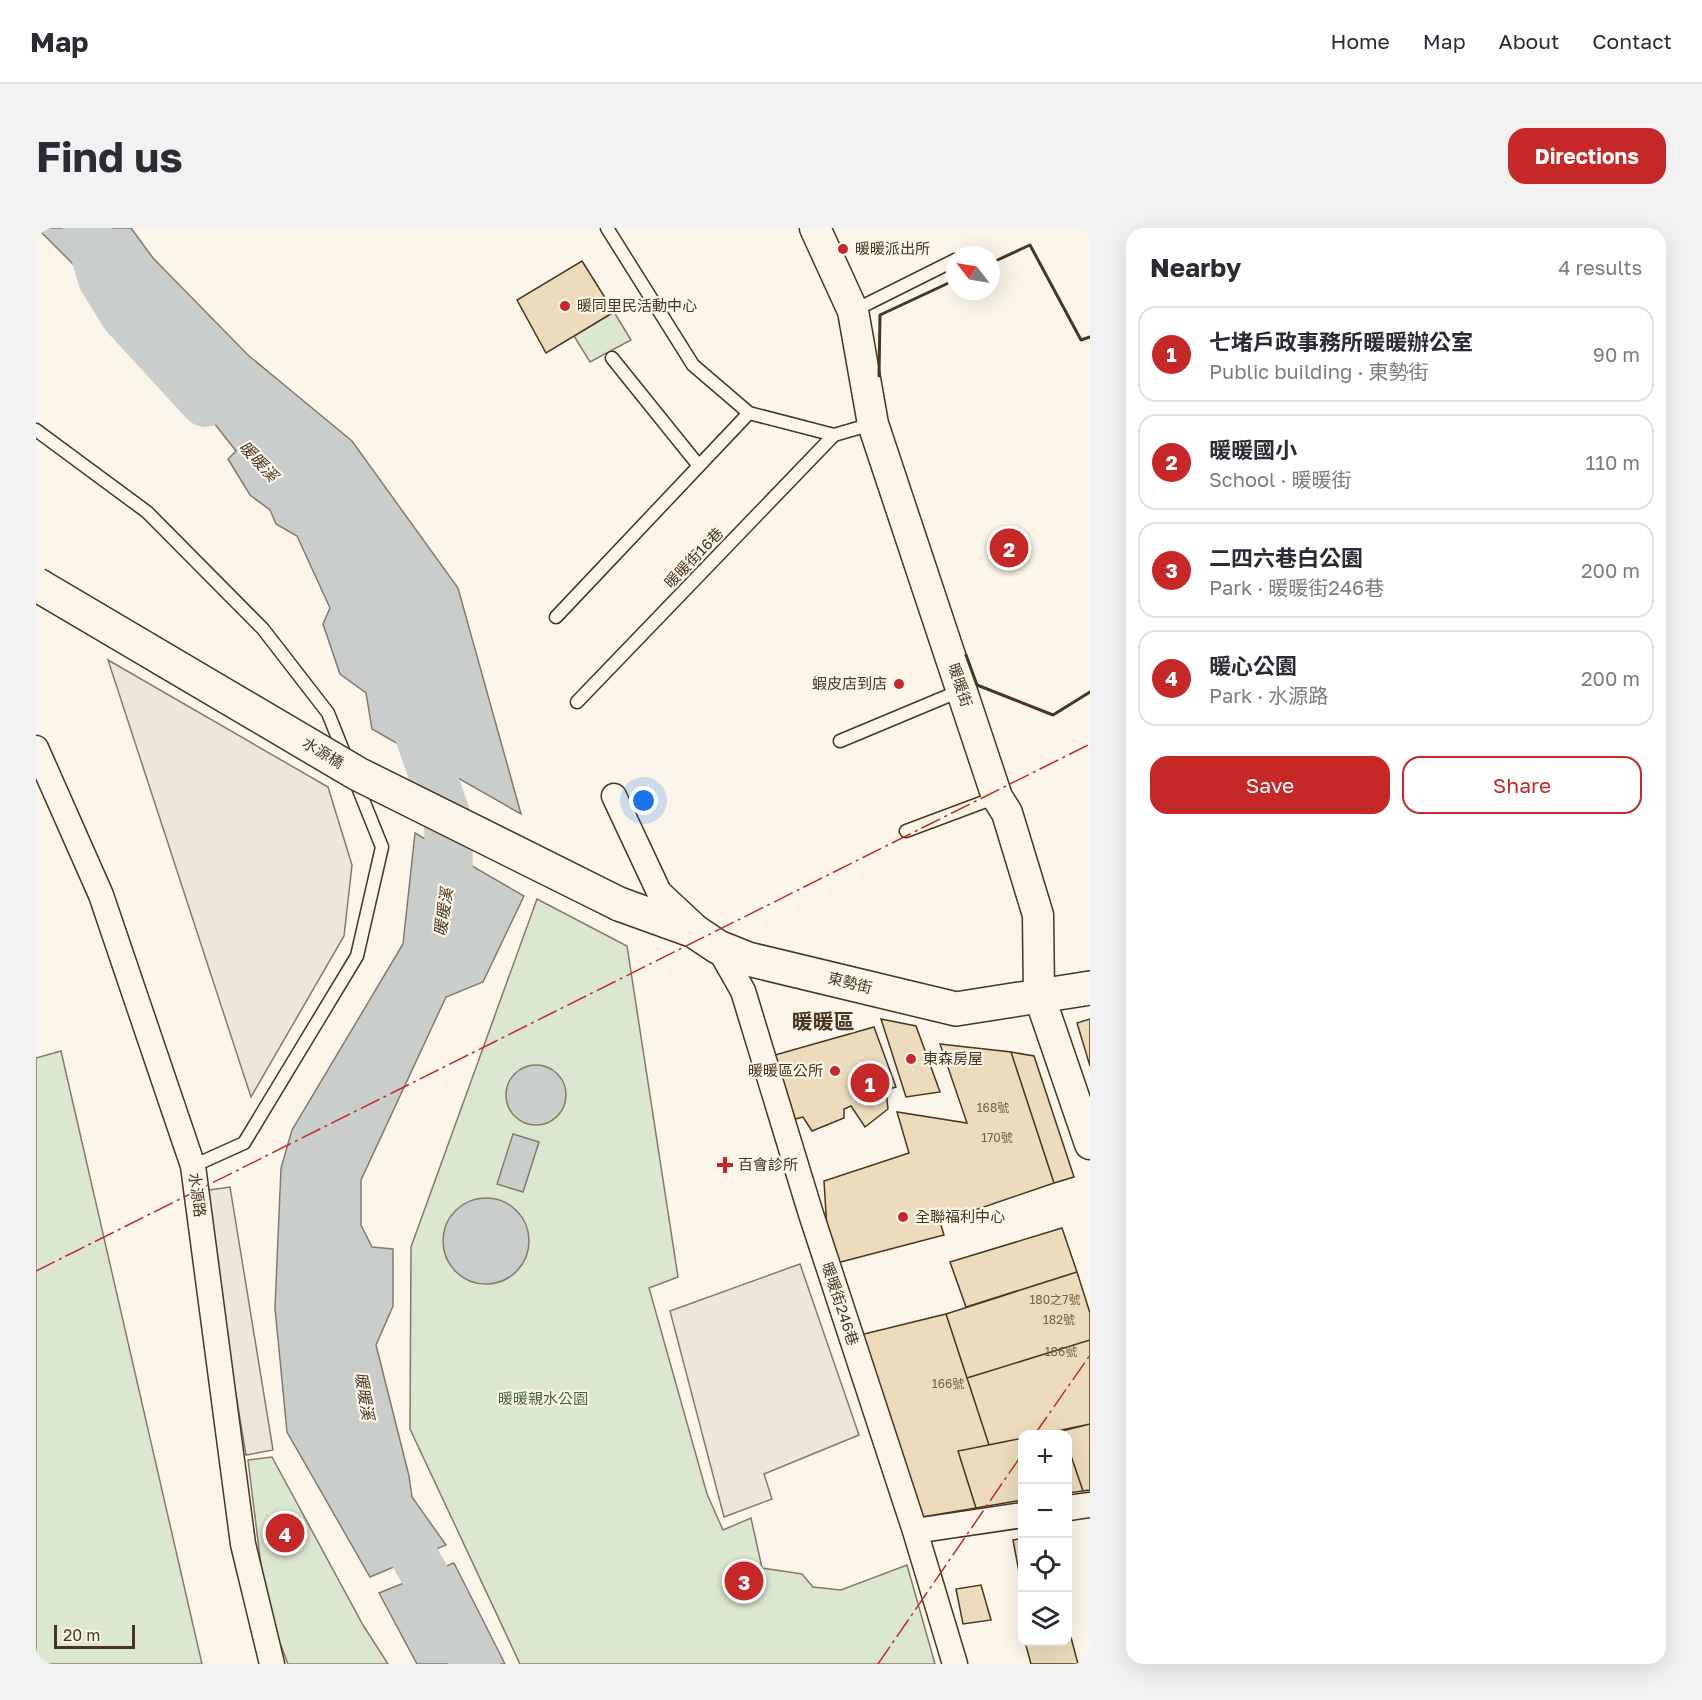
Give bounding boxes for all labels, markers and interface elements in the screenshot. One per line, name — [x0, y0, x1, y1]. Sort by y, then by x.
text: Map — [30, 25, 88, 58]
text: Home — [1330, 28, 1390, 54]
text: Map — [1423, 28, 1466, 54]
text: About — [1499, 28, 1559, 54]
text: Contact — [1592, 28, 1672, 54]
button: Directions — [1508, 128, 1666, 184]
text: Find us — [36, 131, 183, 181]
place label: 暖暖派出所 — [855, 239, 930, 257]
marker: 暖暖派出所 — [836, 242, 850, 256]
north arrow — [946, 246, 1000, 300]
text: Nearby — [1150, 252, 1241, 283]
text: 4 results — [1558, 255, 1642, 279]
place label: 暖同里民活動中心 — [577, 296, 697, 314]
marker: 暖同里民活動中心 — [558, 299, 572, 313]
text: 七堵戶政事務所暖暖辦公室 — [1209, 328, 1473, 355]
text: 1 — [1166, 342, 1177, 366]
text: 90 m — [1593, 342, 1640, 366]
text: Public building · 東勢街 — [1209, 359, 1428, 383]
text: 暖暖國小 — [1209, 436, 1297, 463]
water label: 暖暖溪 — [235, 437, 284, 487]
text: 2 — [1165, 450, 1178, 474]
text: 110 m — [1586, 450, 1640, 474]
text: School · 暖暖街 — [1209, 467, 1351, 491]
street label: 暖暖街16巷 — [660, 524, 726, 591]
pin: 2 — [990, 526, 1028, 570]
text: 二四六巷白公園 — [1209, 544, 1363, 571]
text: 3 — [1165, 558, 1178, 582]
text: 200 m — [1581, 558, 1640, 582]
text: Park · 暖暖街246巷 — [1209, 575, 1384, 599]
text: 暖心公園 — [1209, 652, 1297, 679]
street label: 暖暖街 — [945, 661, 976, 709]
text: 4 — [1165, 666, 1178, 690]
text: 200 m — [1581, 666, 1640, 690]
place label: 蝦皮店到店 — [812, 674, 887, 692]
marker: 蝦皮店到店 — [892, 677, 906, 691]
text: Park · 水源路 — [1209, 683, 1328, 707]
street label: 水源橋 — [300, 733, 347, 771]
button: Save — [1150, 756, 1390, 814]
button: Share — [1402, 756, 1642, 814]
your location — [629, 786, 658, 815]
water label: 暖暖溪 — [429, 885, 457, 937]
street label: 東勢街 — [826, 968, 874, 996]
district label: 暖暖區 — [792, 1008, 855, 1034]
place label: 東森房屋 — [923, 1049, 983, 1067]
marker: 東森房屋 — [904, 1052, 918, 1066]
pin: 1 — [850, 1060, 890, 1106]
place label: 暖暖區公所 — [748, 1061, 823, 1079]
marker: 暖暖區公所 — [828, 1064, 842, 1078]
house number: 168號 — [977, 1100, 1009, 1115]
house number: 170號 — [981, 1130, 1013, 1145]
place label: 百會診所 — [738, 1155, 798, 1173]
marker: 百會診所 — [716, 1156, 734, 1174]
street label: 水源路 — [186, 1171, 210, 1218]
place label: 全聯福利中心 — [915, 1207, 1005, 1225]
marker: 全聯福利中心 — [896, 1210, 910, 1224]
street label: 暖暖街246巷 — [819, 1260, 863, 1348]
house number: 180之7號 — [1030, 1292, 1080, 1307]
house number: 182號 — [1043, 1312, 1075, 1327]
house number: 186號 — [1045, 1344, 1077, 1359]
water label: 暖暖溪 — [351, 1371, 379, 1423]
house number: 166號 — [932, 1376, 964, 1391]
park label: 暖暖親水公園 — [498, 1389, 588, 1407]
map controls — [1018, 1430, 1072, 1646]
button: + — [1018, 1430, 1072, 1484]
button: − — [1018, 1484, 1072, 1538]
pin: 4 — [266, 1510, 304, 1556]
button: locate — [1018, 1538, 1072, 1592]
pin: 3 — [724, 1558, 764, 1604]
button: layers — [1018, 1592, 1072, 1646]
scale bar — [54, 1622, 135, 1650]
text: 20 m — [63, 1625, 100, 1645]

